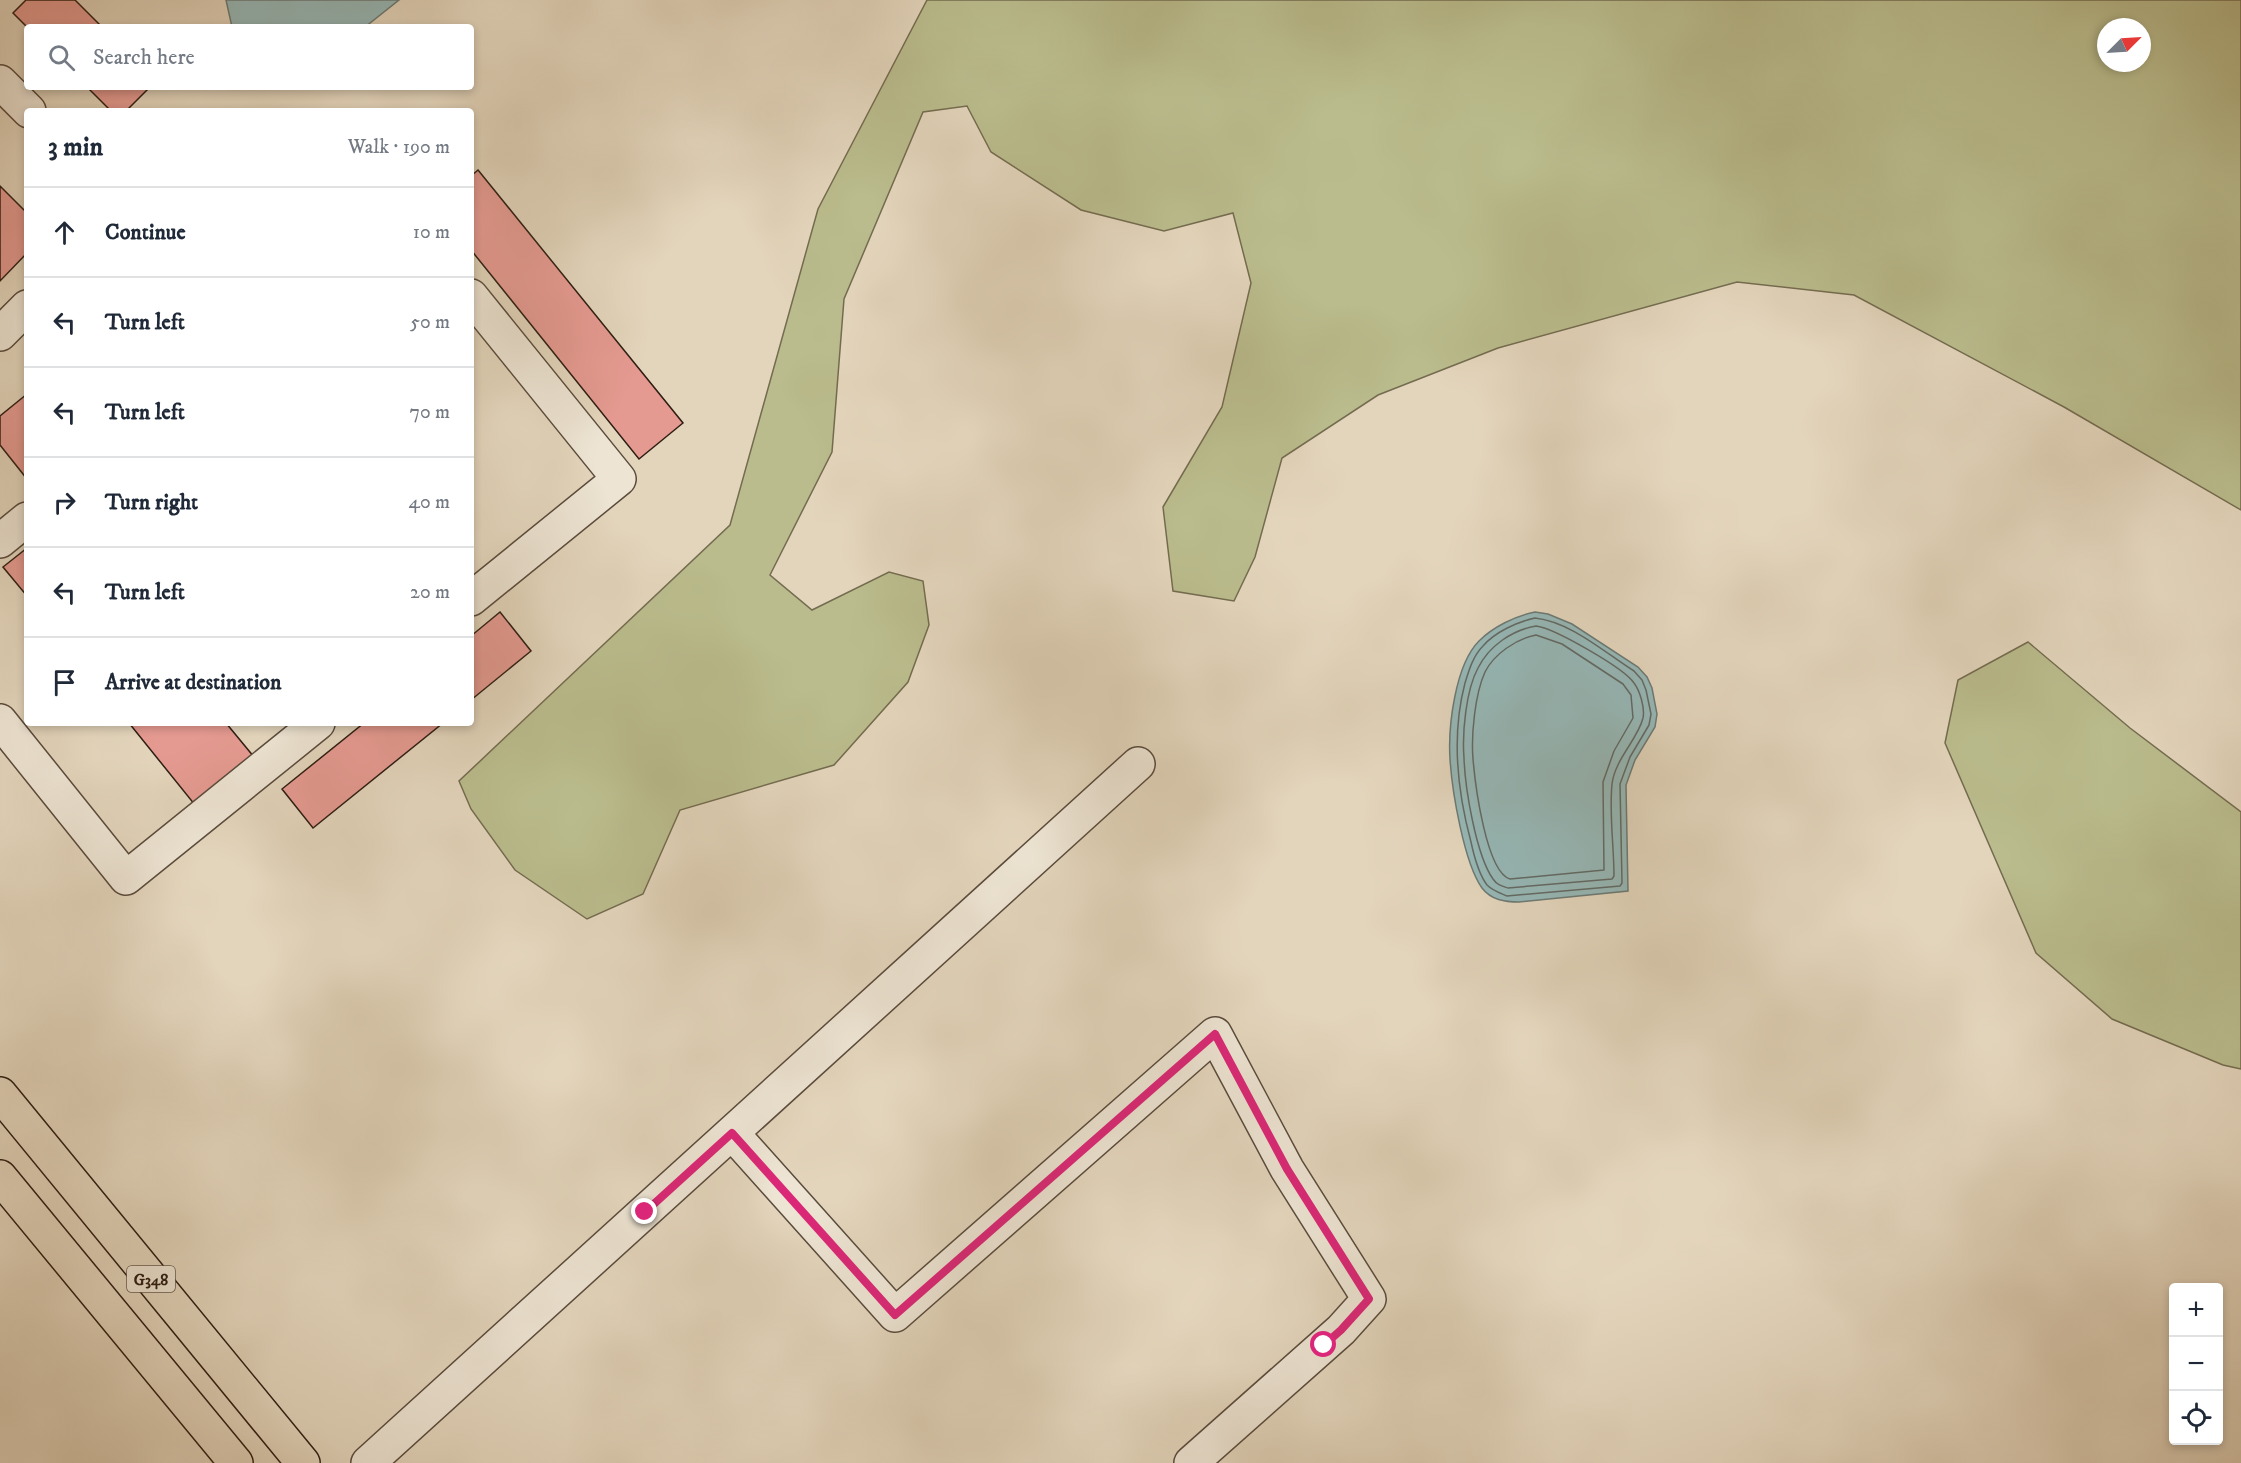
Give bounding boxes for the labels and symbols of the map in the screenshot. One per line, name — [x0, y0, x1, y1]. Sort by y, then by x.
north arrow — [2097, 18, 2151, 72]
route end — [631, 1198, 657, 1224]
road number: G348 — [127, 1266, 175, 1292]
route start — [1310, 1331, 1336, 1357]

